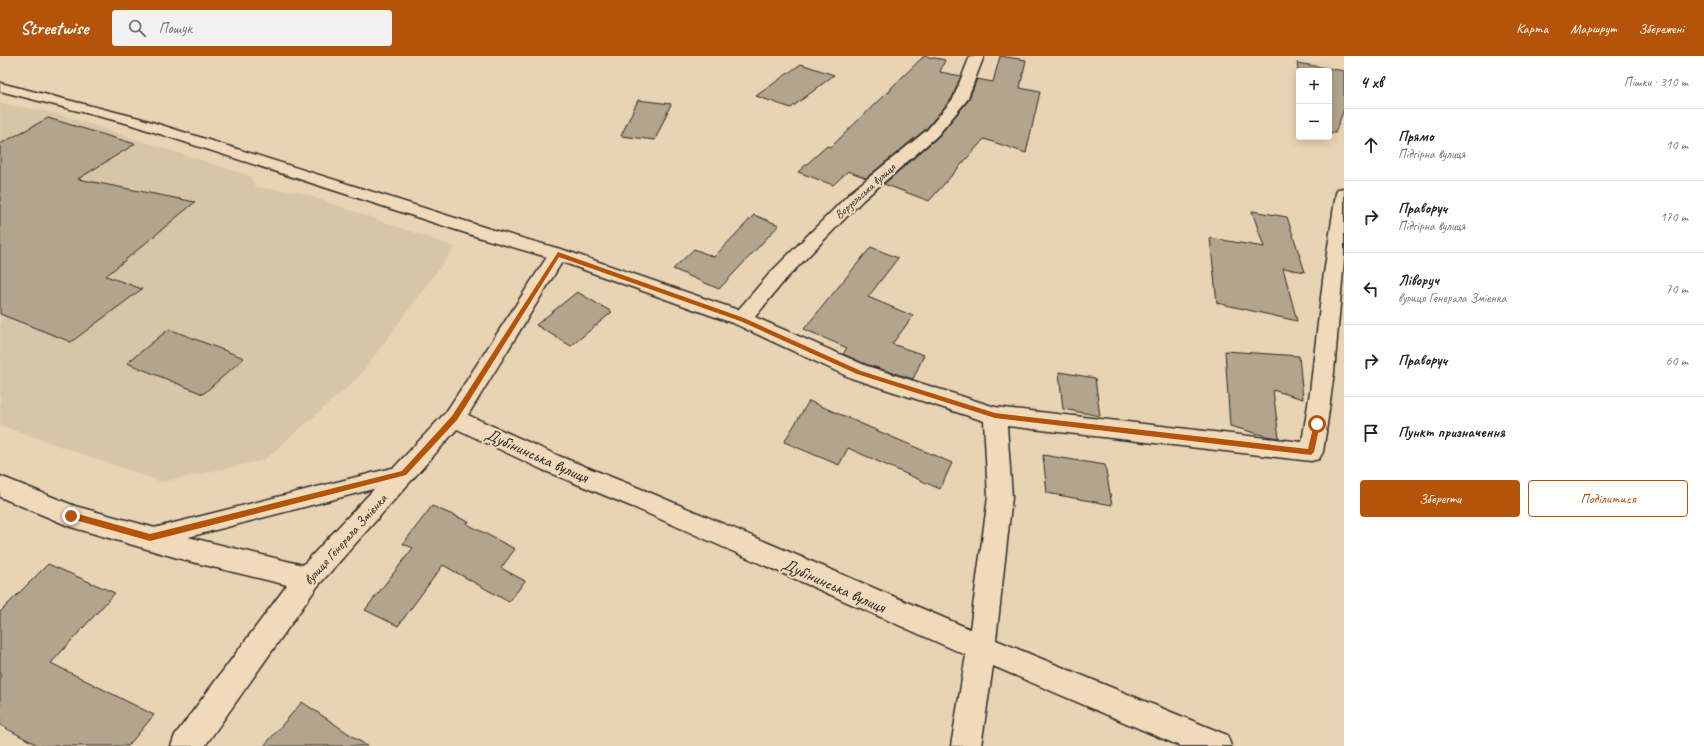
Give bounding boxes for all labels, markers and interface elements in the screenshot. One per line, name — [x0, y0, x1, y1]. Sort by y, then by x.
search box — [112, 10, 392, 46]
text: Streetwise — [20, 16, 88, 40]
icon: search — [126, 17, 148, 39]
text: Пошук — [158, 19, 192, 38]
text: Карта — [1516, 20, 1548, 37]
text: Маршрут — [1570, 20, 1616, 37]
text: Збережені — [1638, 20, 1684, 37]
map controls — [1296, 68, 1332, 140]
button: + — [1296, 68, 1332, 104]
text: 4 хв — [1360, 72, 1383, 93]
text: Пішки · 310 m — [1624, 74, 1688, 90]
button: − — [1296, 104, 1332, 140]
text: Прямо — [1398, 127, 1434, 146]
icon: ahead — [1360, 134, 1382, 156]
text: 10 m — [1666, 137, 1688, 153]
text: Підгірна вулиця — [1398, 146, 1465, 162]
street label: Ворзельська вулиця — [831, 159, 899, 222]
text: Праворуч — [1398, 199, 1447, 218]
icon: right — [1360, 206, 1382, 228]
text: 170 m — [1660, 209, 1688, 225]
text: Підгірна вулиця — [1398, 218, 1465, 234]
text: Ліворуч — [1398, 271, 1439, 290]
icon: left — [1360, 278, 1382, 300]
text: 70 m — [1666, 281, 1688, 297]
text: вулиця Генерала Змієнка — [1398, 290, 1506, 306]
icon: right — [1360, 350, 1382, 372]
text: Праворуч — [1398, 351, 1447, 370]
text: 60 m — [1666, 353, 1688, 369]
route start — [1308, 415, 1326, 433]
icon: arrive — [1360, 422, 1382, 444]
street label: Дубінинська вулиця — [482, 423, 593, 488]
text: Пункт призначення — [1398, 423, 1505, 442]
button: Зберегти — [1360, 480, 1520, 517]
button: Поділитися — [1528, 480, 1688, 517]
street label: вулиця Генерала Змієнка — [300, 490, 391, 588]
route end — [62, 507, 80, 525]
street label: Дубінинська вулиця — [779, 553, 890, 618]

